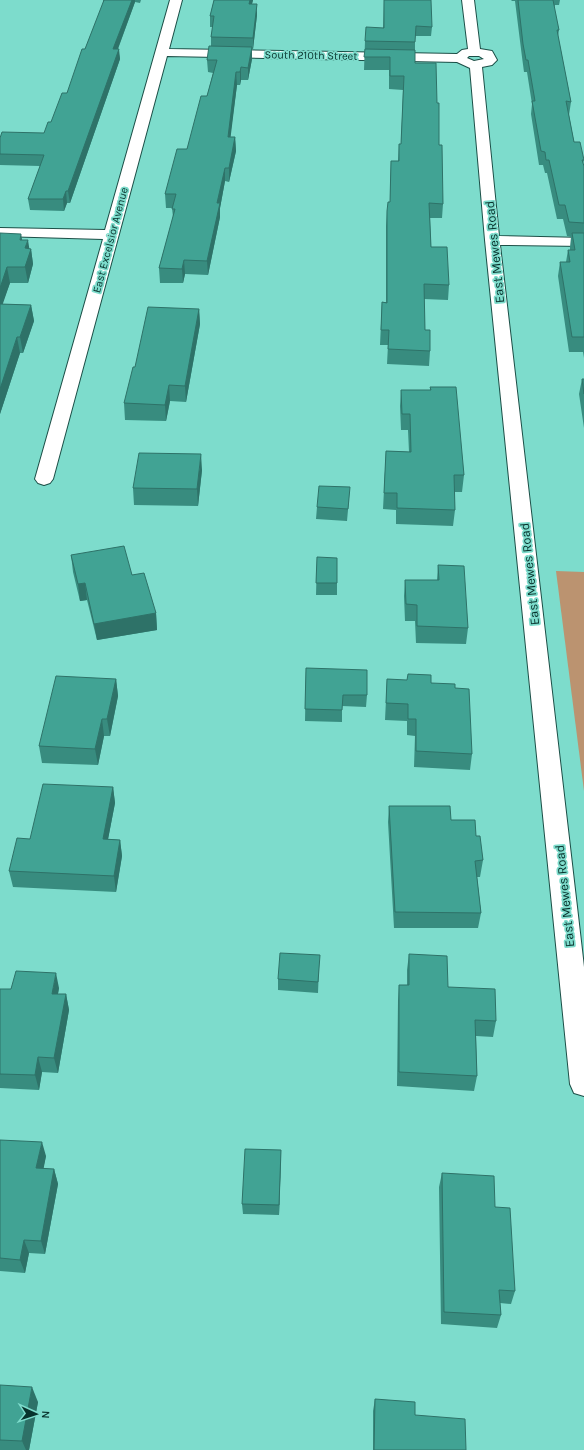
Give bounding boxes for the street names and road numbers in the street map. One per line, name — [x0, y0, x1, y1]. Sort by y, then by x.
street label: South 210th Street — [264, 48, 358, 63]
street label: East Excelsior Avenue — [90, 186, 131, 294]
street label: East Mewes Road — [482, 200, 507, 304]
street label: East Mewes Road — [517, 522, 542, 626]
street label: East Mewes Road — [552, 844, 577, 948]

